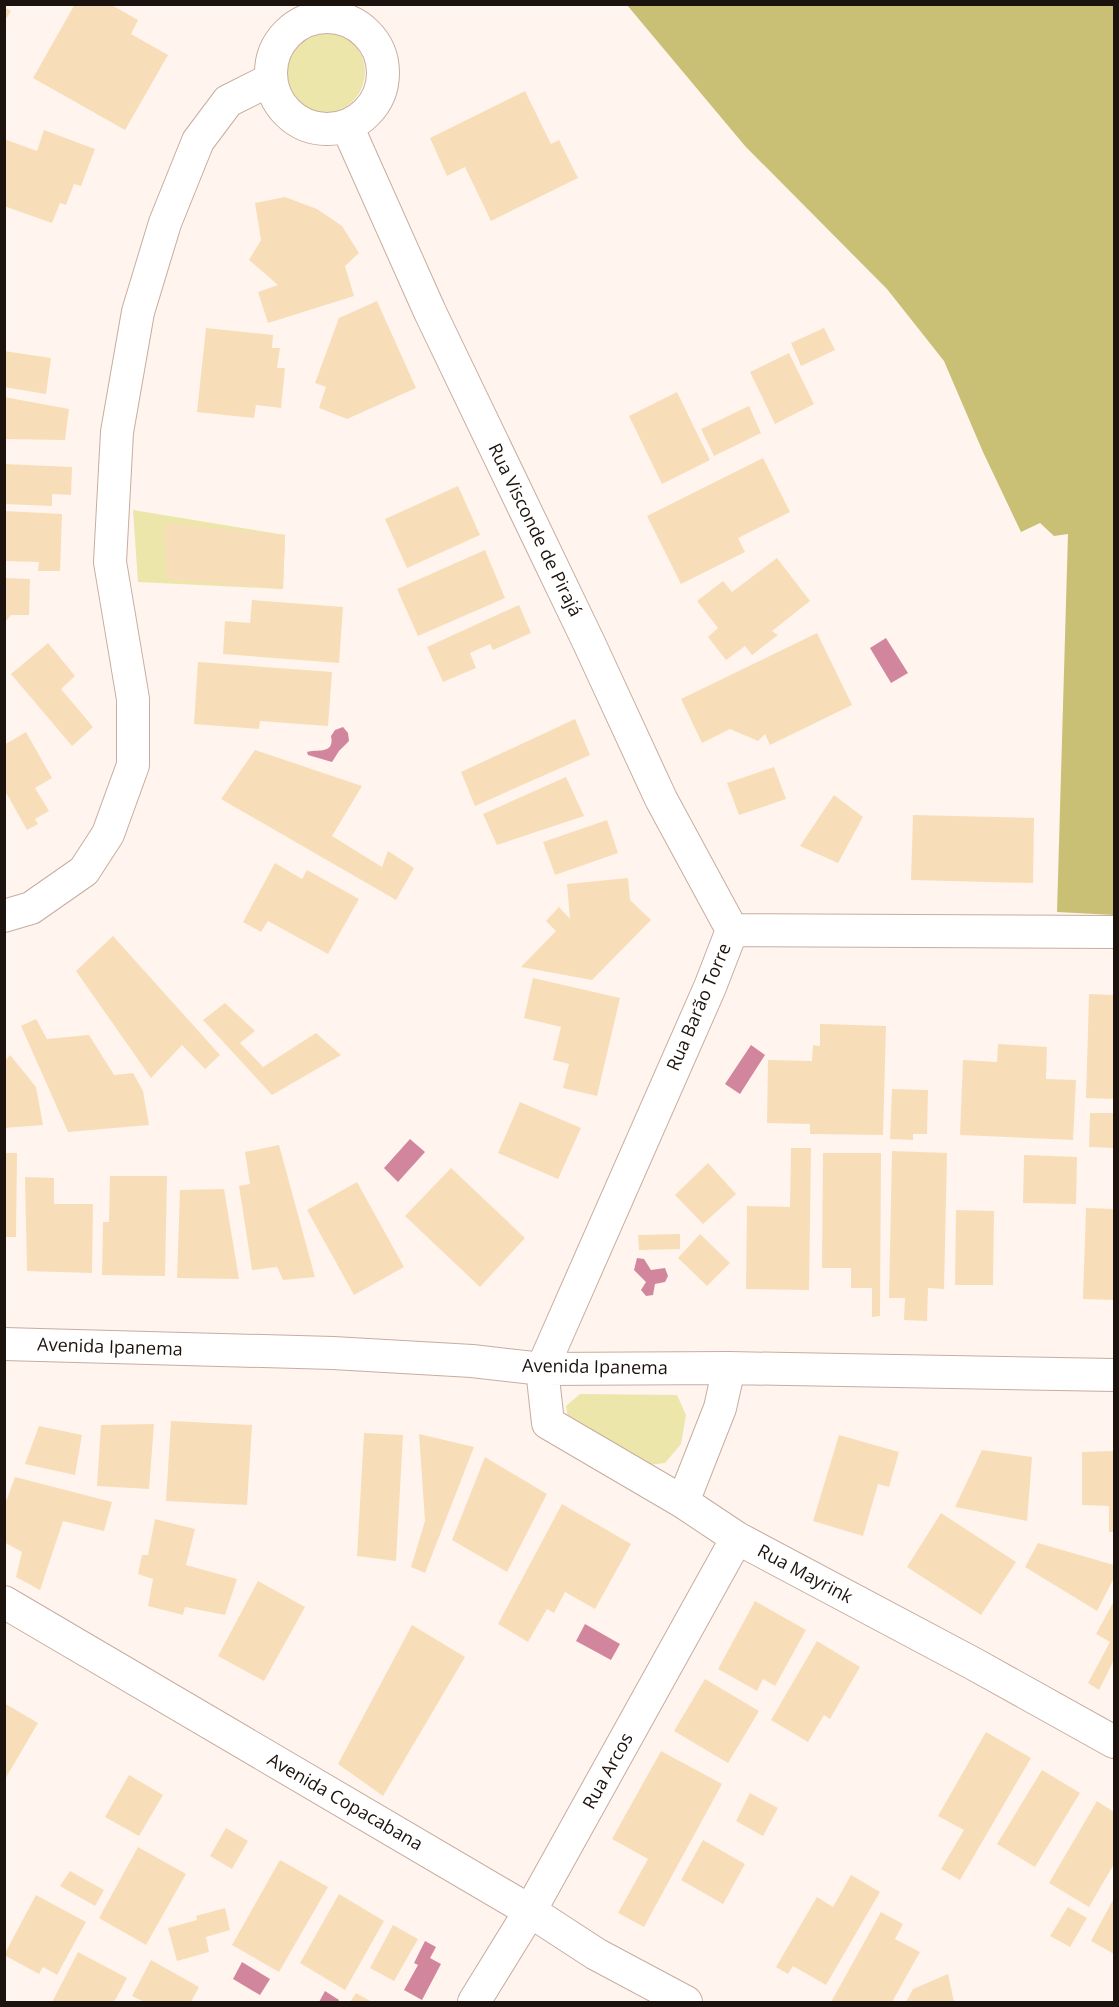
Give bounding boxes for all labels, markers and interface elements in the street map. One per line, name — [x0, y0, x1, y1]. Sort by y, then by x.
street label: Rua Visconde de Pirajá — [483, 439, 588, 620]
street label: Rua Barão Torre — [660, 939, 736, 1074]
street label: Avenida Ipanema — [37, 1331, 183, 1361]
street label: Avenida Ipanema — [522, 1353, 668, 1379]
street label: Rua Mayrink — [754, 1538, 858, 1608]
street label: Rua Arcos — [576, 1728, 638, 1813]
street label: Avenida Copacabana — [263, 1747, 428, 1855]

